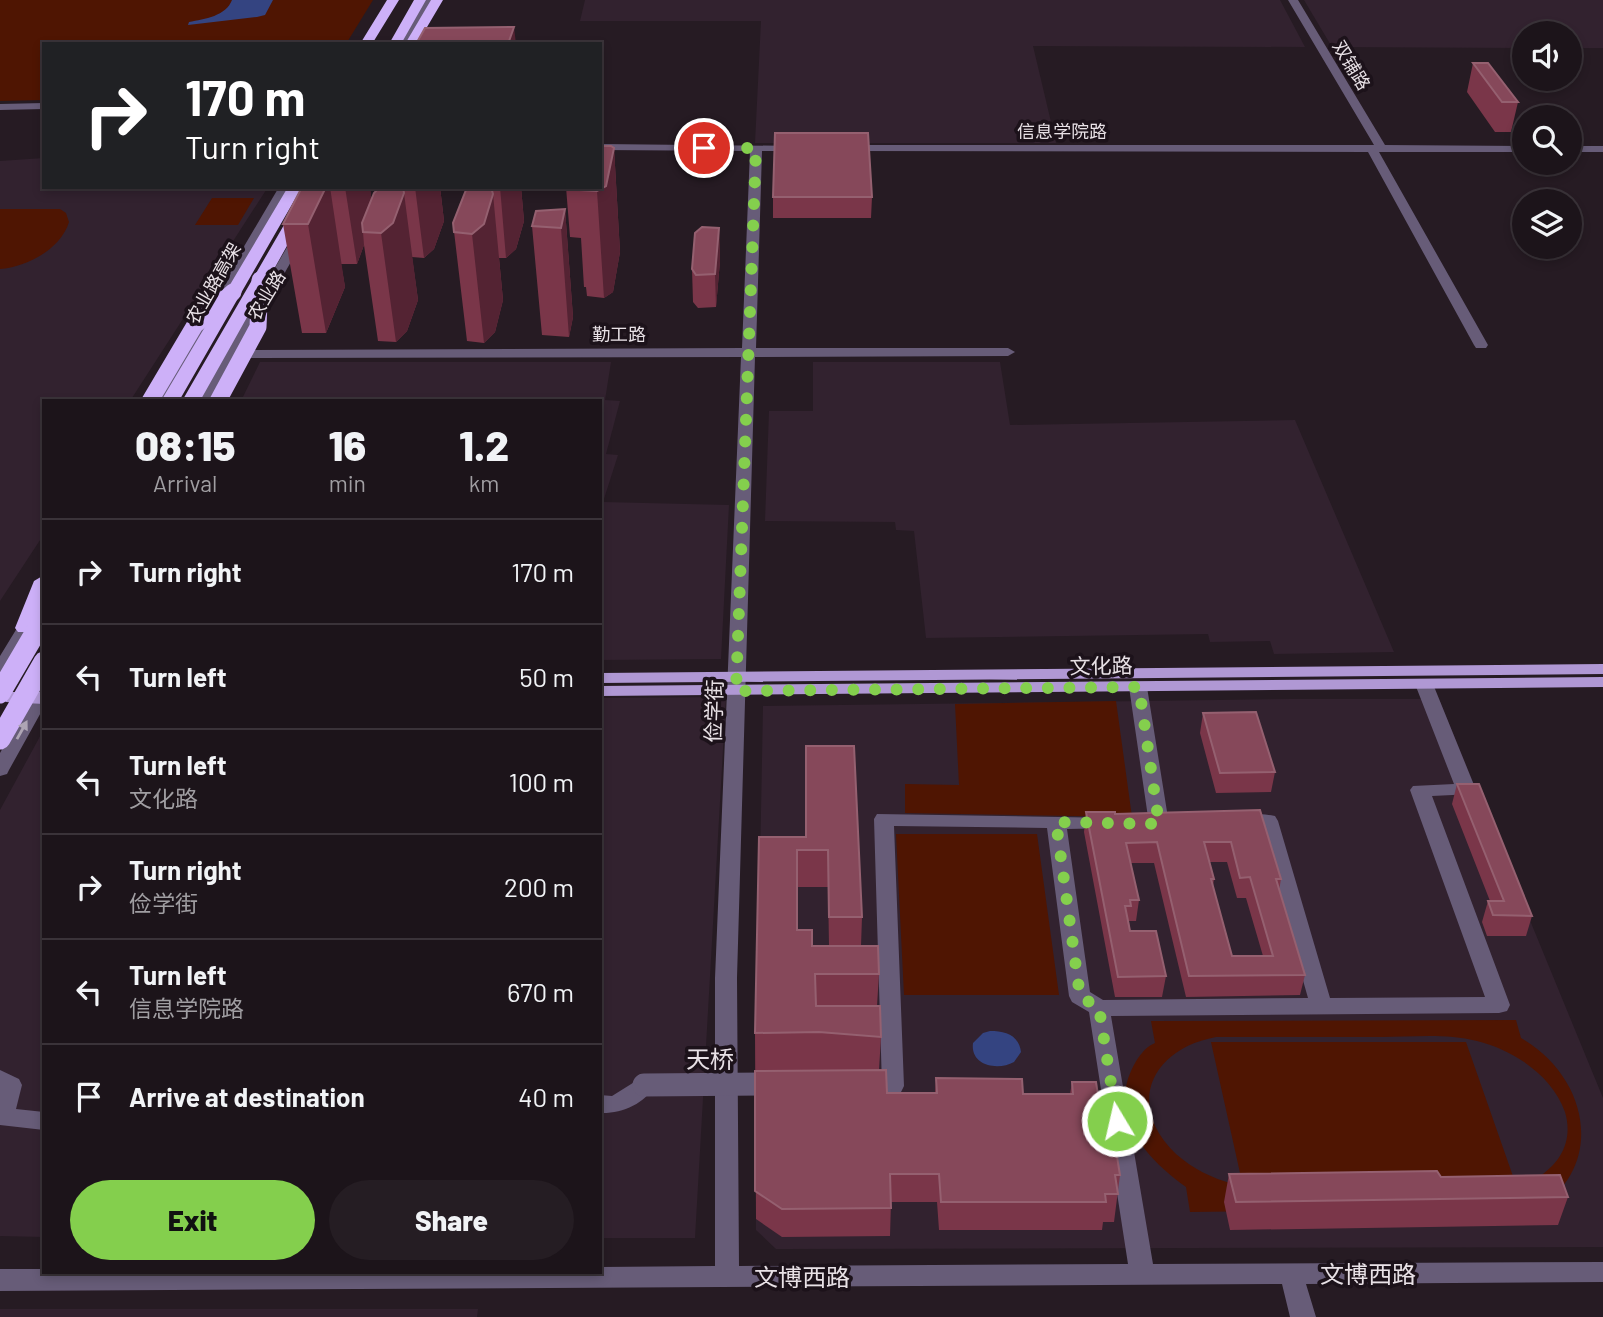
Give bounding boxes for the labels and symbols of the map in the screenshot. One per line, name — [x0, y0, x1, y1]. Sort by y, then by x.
street label: 双铺路 — [1329, 36, 1375, 94]
pin — [674, 118, 734, 178]
street label: 信息学院路 — [1017, 120, 1107, 142]
street label: 农业路高架 — [181, 239, 245, 327]
street label: 农业路 — [243, 266, 289, 324]
street label: 勤工路 — [592, 323, 646, 345]
street label: 文化路 — [1069, 652, 1133, 678]
street label: 俭学街 — [699, 679, 727, 743]
one-way arrow — [16, 721, 28, 740]
street label: 天桥 — [686, 1044, 734, 1073]
position arrow — [1080, 1084, 1154, 1158]
street label: 文博西路 — [1320, 1259, 1416, 1288]
street label: 文博西路 — [754, 1262, 850, 1291]

